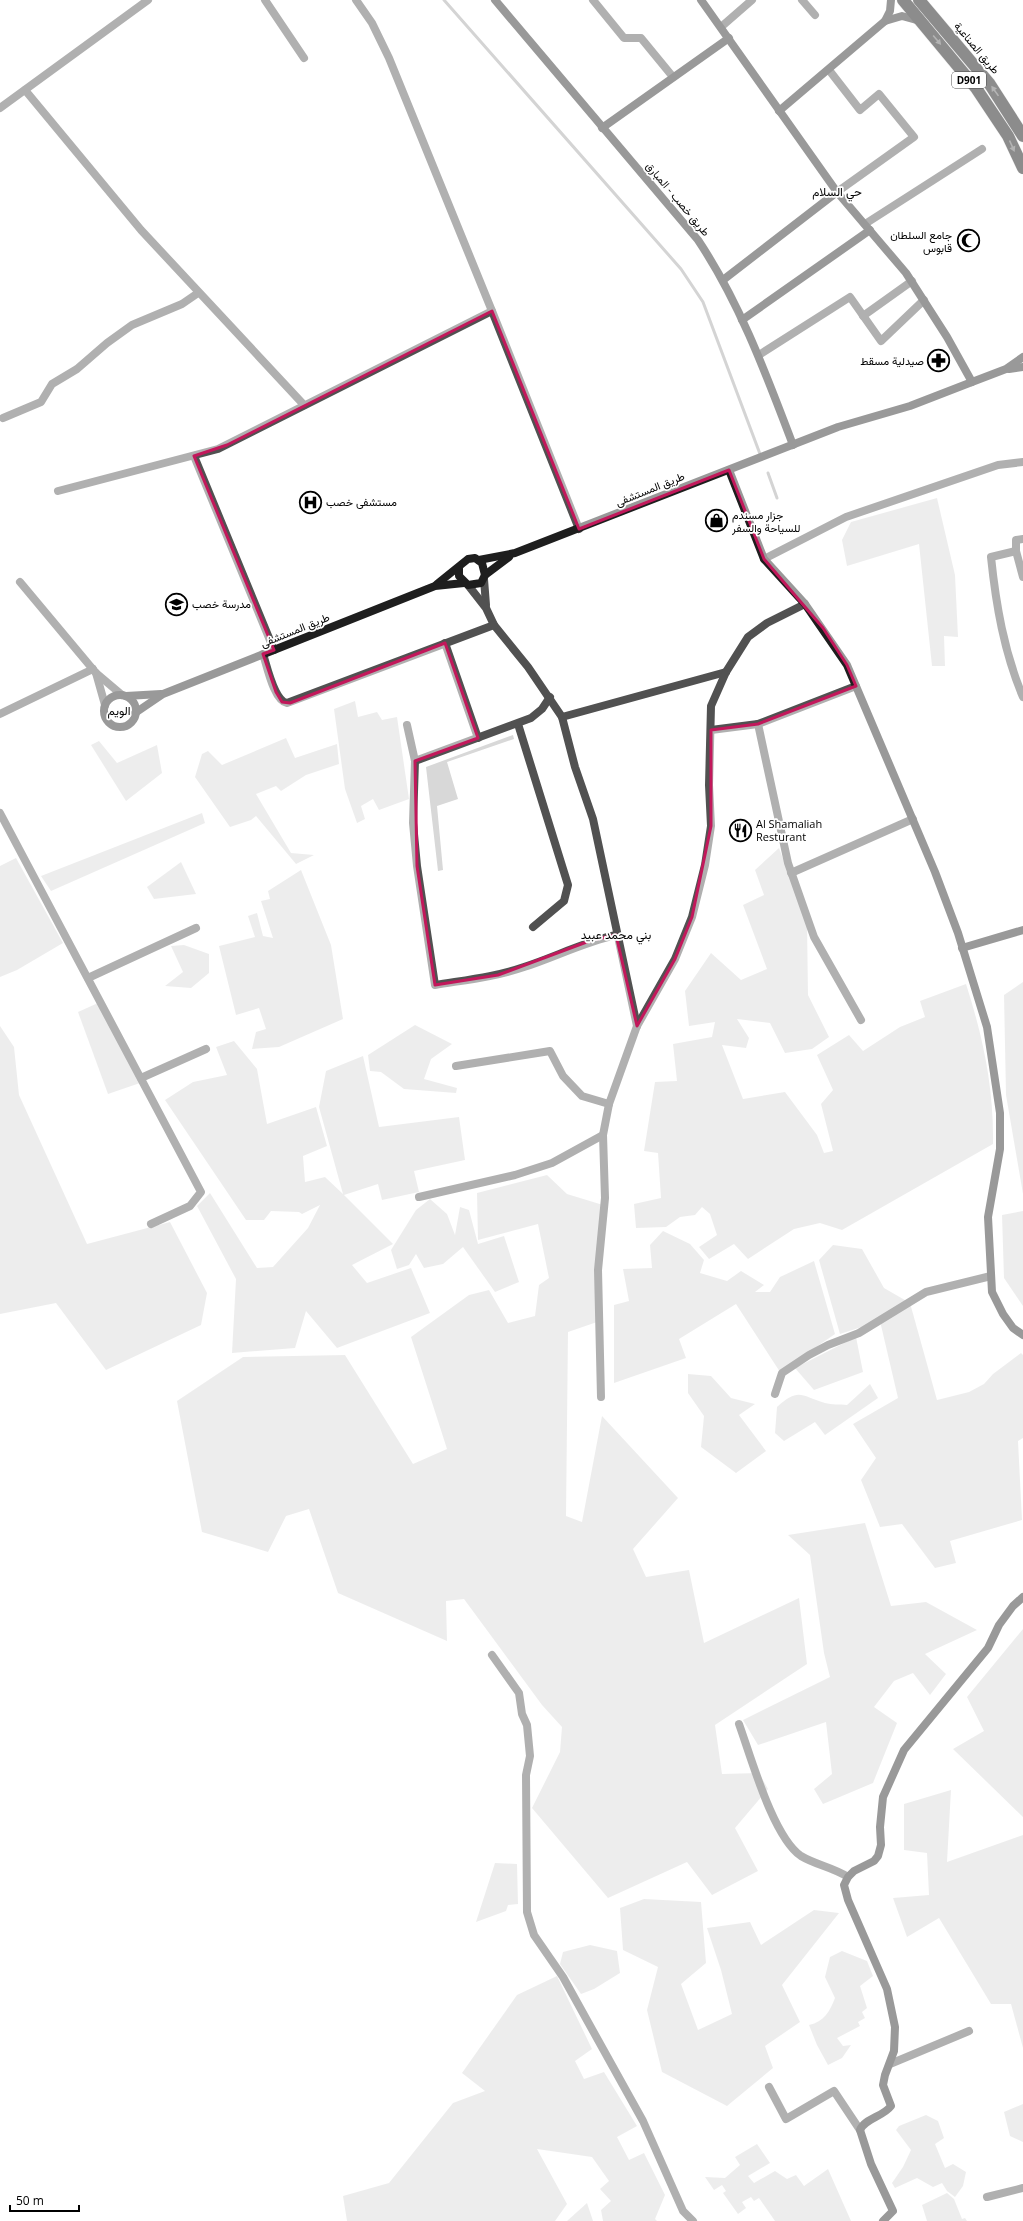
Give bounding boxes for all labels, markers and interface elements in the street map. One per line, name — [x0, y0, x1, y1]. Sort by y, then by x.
street label: طريق الصناعية — [951, 19, 1003, 77]
one-way arrow — [933, 35, 942, 46]
road number: D901 — [952, 72, 986, 88]
one-way arrow — [991, 86, 999, 96]
one-way arrow — [1009, 140, 1016, 152]
street label: طريق خصب - المبارق — [643, 159, 714, 239]
district label: حي السلام — [812, 183, 862, 202]
place label: جامع السلطان قابوس — [890, 227, 952, 255]
mosque icon: جامع السلطان قابوس — [955, 228, 981, 254]
pharmacy icon: صيدلية مسقط — [926, 348, 952, 374]
place label: صيدلية مسقط — [860, 353, 924, 368]
street label: طريق المستشفى — [613, 468, 687, 509]
hospital icon: مستشفى خصب — [297, 489, 323, 515]
place label: مستشفى خصب — [326, 494, 397, 509]
place label: جزار مسندم للسياحة والسفر — [731, 507, 800, 535]
shop icon: جزار مسندم للسياحة والسفر — [703, 508, 729, 534]
school or university icon: مدرسة خصب — [163, 591, 189, 617]
place label: مدرسة خصب — [192, 596, 251, 611]
street label: طريق المستشفى — [258, 609, 332, 650]
district label: الويم — [108, 702, 130, 719]
place label: Al Shamaliah Resturant — [756, 816, 822, 844]
restaurant icon: Al Shamaliah Resturant — [727, 817, 753, 843]
district label: بني محمد عبيد — [581, 926, 651, 945]
scale bar — [10, 2187, 79, 2213]
text: 50 m — [16, 2192, 44, 2209]

